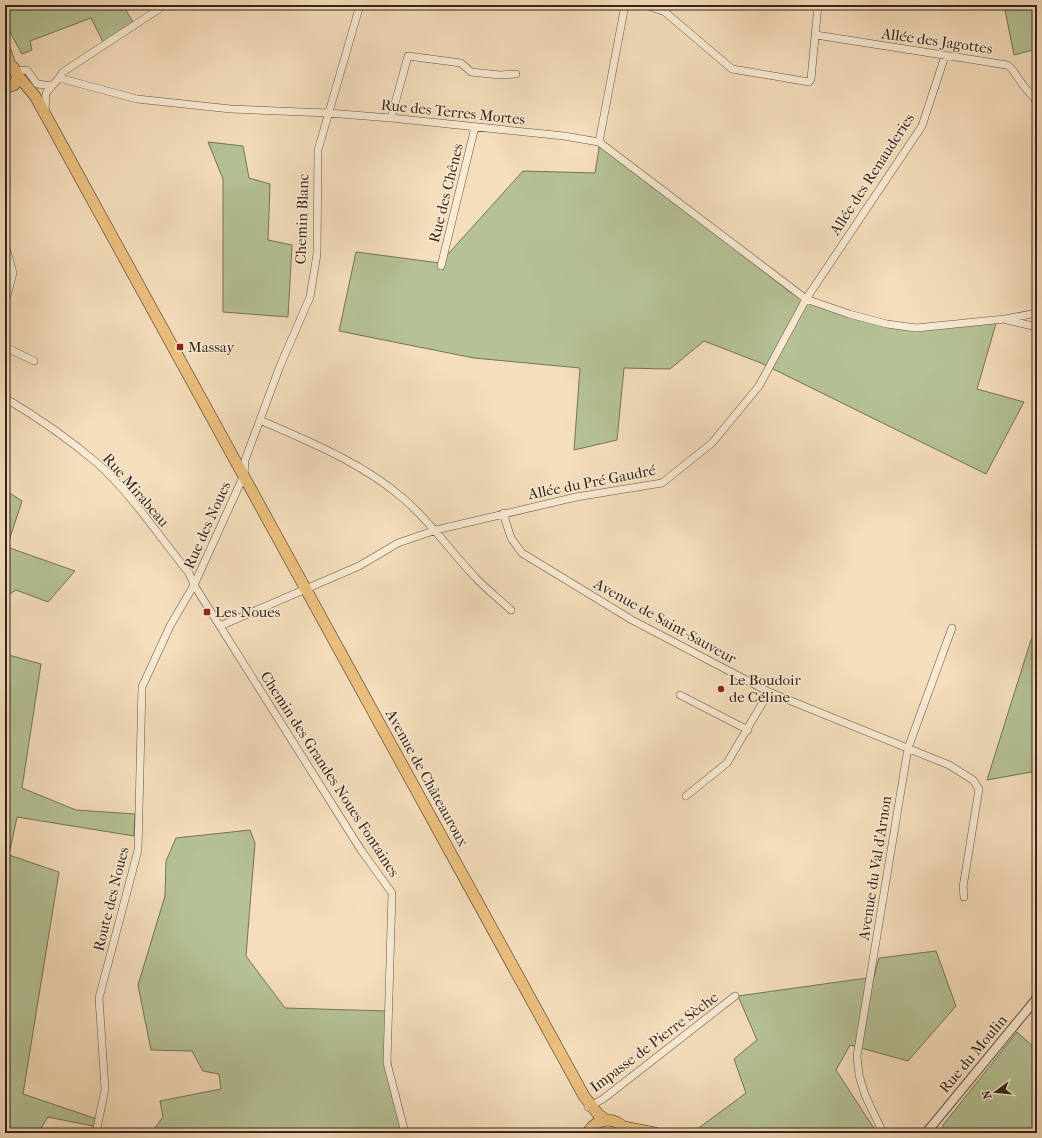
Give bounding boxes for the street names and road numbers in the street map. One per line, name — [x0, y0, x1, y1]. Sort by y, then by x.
street label: Allée des Jagottes — [879, 24, 994, 58]
street label: Rue des Terres Mortes — [380, 95, 526, 129]
street label: Allée des Renauderies — [825, 109, 918, 239]
street label: Rue des Chênes — [425, 141, 467, 244]
street label: Chemin Blanc — [291, 173, 313, 265]
street label: Rue Mirabeau — [99, 449, 173, 531]
street label: Allée du Pré Gaudré — [526, 461, 658, 503]
street label: Rue des Noues — [180, 478, 235, 572]
street label: Avenue de Saint-Sauveur — [590, 574, 740, 668]
street label: Chemin des Grandes Noues Fontaines — [257, 668, 404, 881]
street label: Avenue de Châteauroux — [381, 705, 472, 850]
street label: Avenue du Val d’Arnon — [855, 794, 895, 943]
street label: Route des Noues — [89, 845, 133, 953]
street label: Impasse de Pierre Sèche — [586, 988, 722, 1096]
street label: Rue du Moulin — [935, 1011, 1011, 1097]

